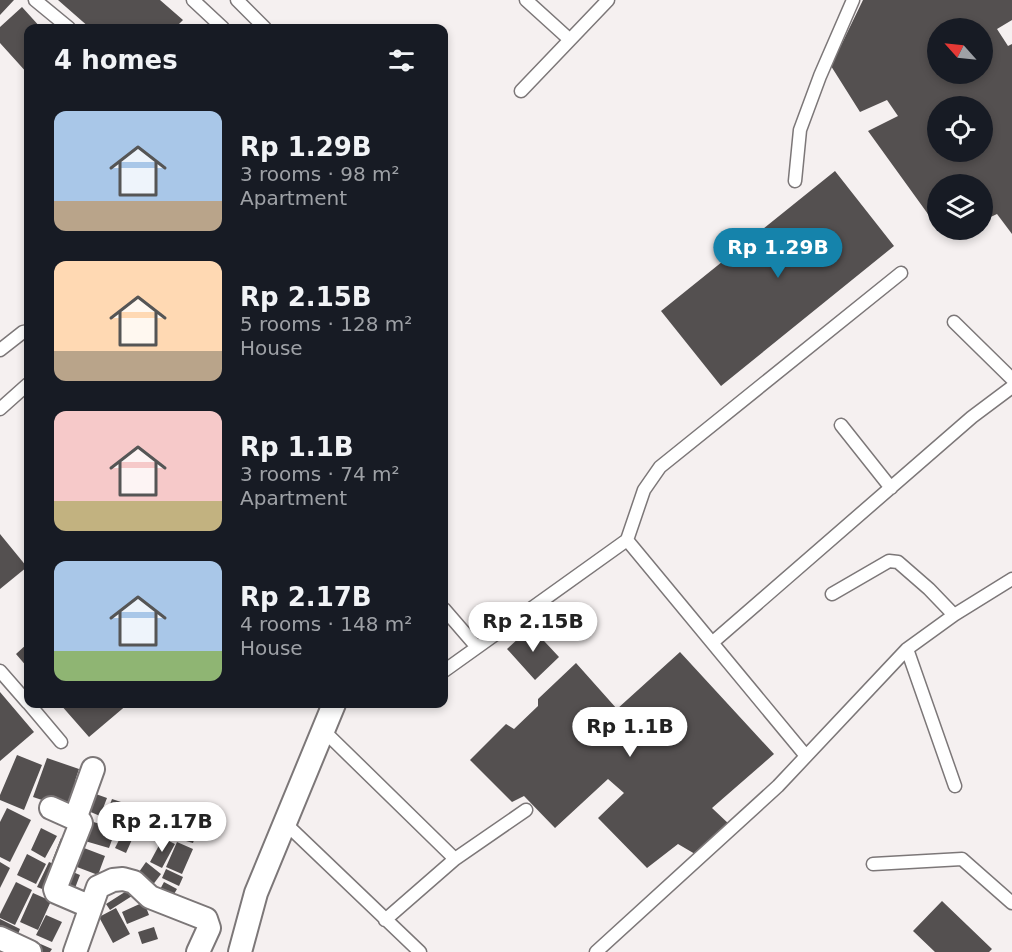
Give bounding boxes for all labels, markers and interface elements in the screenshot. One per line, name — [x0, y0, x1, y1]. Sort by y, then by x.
north arrow — [927, 18, 993, 84]
map controls — [927, 18, 993, 240]
icon: filters — [385, 44, 418, 77]
text: 4 homes — [54, 45, 178, 75]
button: locate — [927, 96, 993, 162]
text: Rp 1.29B — [240, 132, 372, 162]
icon: home — [102, 135, 174, 207]
text: 3 rooms · 98 m² — [240, 162, 400, 186]
button: layers — [927, 174, 993, 240]
text: Apartment — [240, 186, 347, 210]
pin: Rp 1.29B — [716, 228, 840, 279]
text: Rp 1.29B — [727, 235, 829, 259]
text: Rp 2.15B — [240, 282, 372, 312]
icon: home — [102, 285, 174, 357]
text: 5 rooms · 128 m² — [240, 312, 412, 336]
text: House — [240, 336, 303, 360]
text: Rp 1.1B — [240, 432, 354, 462]
icon: home — [102, 435, 174, 507]
text: 3 rooms · 74 m² — [240, 462, 400, 486]
text: Apartment — [240, 486, 347, 510]
text: Rp 2.17B — [240, 582, 372, 612]
icon: home — [102, 585, 174, 657]
pin: Rp 2.15B — [471, 602, 595, 653]
text: Rp 2.15B — [482, 609, 584, 633]
text: 4 rooms · 148 m² — [240, 612, 412, 636]
text: House — [240, 636, 303, 660]
pin: Rp 1.1B — [575, 707, 685, 758]
text: Rp 1.1B — [586, 714, 674, 738]
pin: Rp 2.17B — [100, 802, 224, 853]
text: Rp 2.17B — [111, 809, 213, 833]

